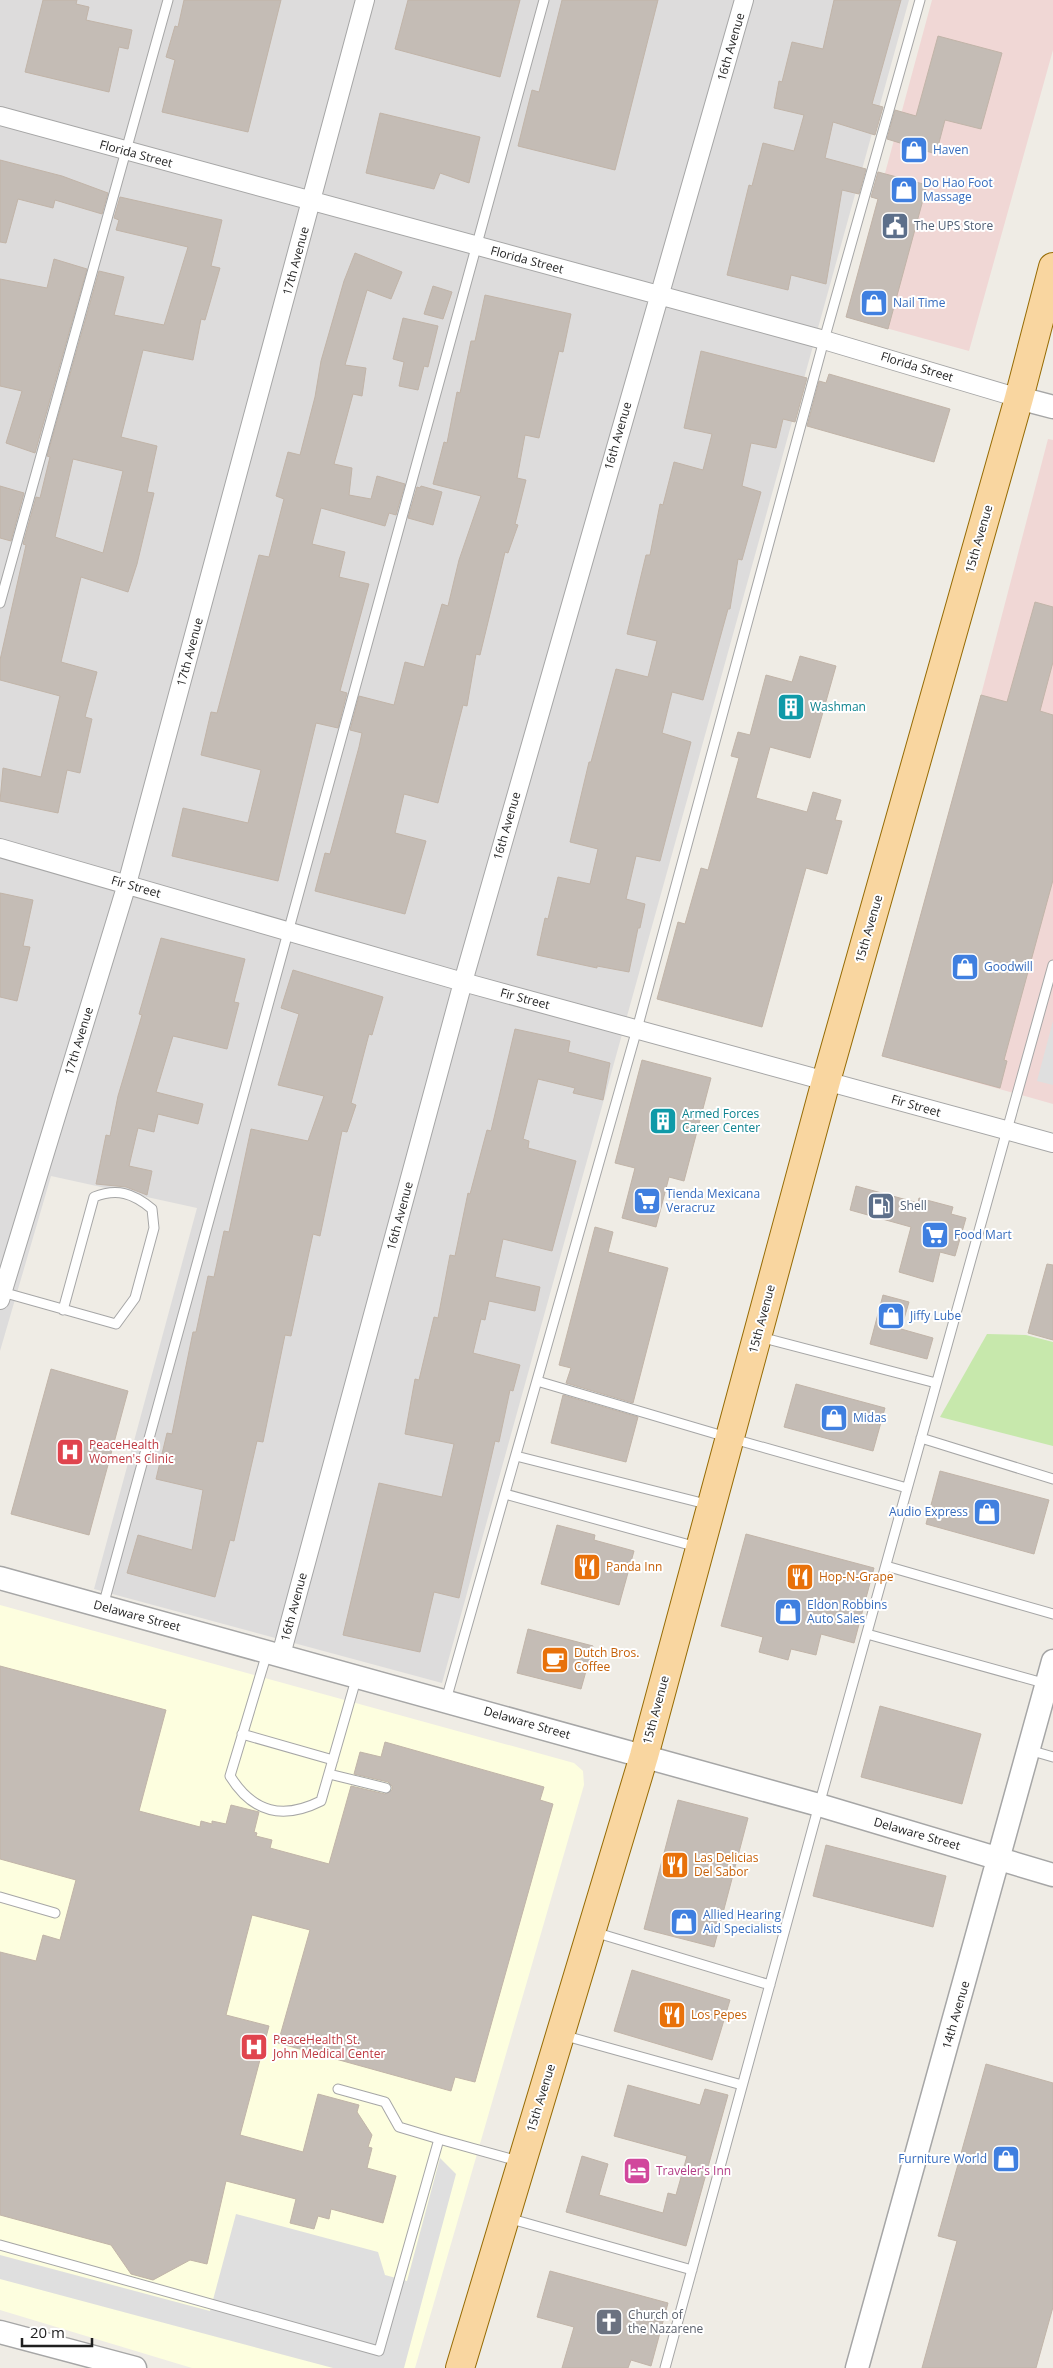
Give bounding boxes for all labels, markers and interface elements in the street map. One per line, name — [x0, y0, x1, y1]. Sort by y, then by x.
street label: 16th Avenue — [713, 11, 748, 83]
shop icon: Haven — [899, 135, 929, 165]
street label: Florida Street — [98, 136, 175, 171]
place label: Haven — [933, 141, 969, 158]
place label: Do Hao Foot Massage — [923, 174, 993, 205]
shop icon: Do Hao Foot Massage — [889, 175, 919, 205]
public building icon: The UPS Store — [880, 211, 910, 241]
place label: The UPS Store — [914, 217, 993, 234]
street label: 17th Avenue — [278, 224, 313, 297]
street label: Florida Street — [489, 242, 566, 277]
shop icon: Nail Time — [859, 288, 889, 318]
place label: Nail Time — [893, 294, 946, 311]
street label: Florida Street — [879, 347, 956, 386]
street label: 16th Avenue — [600, 400, 635, 472]
street label: 15th Avenue — [961, 503, 996, 575]
street label: 17th Avenue — [172, 615, 207, 688]
building icon: Washman — [776, 692, 806, 722]
place label: Washman — [810, 698, 866, 715]
street label: 16th Avenue — [489, 790, 524, 862]
street label: Fir Street — [109, 871, 163, 902]
street label: 15th Avenue — [851, 893, 886, 965]
shop icon: Goodwill — [950, 952, 980, 982]
place label: Goodwill — [984, 958, 1033, 975]
street label: Fir Street — [498, 984, 552, 1013]
street label: 17th Avenue — [60, 1005, 97, 1077]
street label: Fir Street — [889, 1090, 943, 1121]
place label: Armed Forces Career Center — [682, 1105, 760, 1136]
building icon: Armed Forces Career Center — [648, 1106, 678, 1136]
street label: 16th Avenue — [382, 1179, 417, 1252]
place label: Tienda Mexicana Veracruz — [666, 1185, 760, 1216]
supermarket icon: Tienda Mexicana Veracruz — [632, 1186, 662, 1216]
fuel station icon: Shell — [866, 1191, 896, 1221]
place label: Shell — [900, 1197, 927, 1214]
supermarket icon: Food Mart — [920, 1220, 950, 1250]
place label: Food Mart — [954, 1226, 1012, 1243]
street label: 15th Avenue — [744, 1282, 779, 1355]
shop icon: Jiffy Lube — [876, 1301, 906, 1331]
place label: Jiffy Lube — [909, 1307, 961, 1324]
shop icon: Midas — [819, 1403, 849, 1433]
place label: Midas — [853, 1409, 887, 1426]
place label: PeaceHealth Women's Clinic — [89, 1436, 174, 1467]
hospital icon: PeaceHealth Women's Clinic — [55, 1437, 85, 1467]
shop icon: Audio Express — [972, 1497, 1002, 1527]
place label: Audio Express — [889, 1503, 968, 1520]
restaurant icon: Panda Inn — [572, 1552, 602, 1582]
place label: Panda Inn — [606, 1558, 662, 1575]
restaurant icon: Hop-N-Grape — [785, 1562, 815, 1592]
place label: Hop-N-Grape — [819, 1568, 894, 1585]
street label: 16th Avenue — [276, 1570, 311, 1643]
street label: Delaware Street — [92, 1596, 183, 1635]
place label: Eldon Robbins Auto Sales — [807, 1596, 887, 1627]
shop icon: Eldon Robbins Auto Sales — [773, 1597, 803, 1627]
place label: Dutch Bros. Coffee — [574, 1644, 639, 1675]
cafe icon: Dutch Bros. Coffee — [540, 1645, 570, 1675]
street label: 15th Avenue — [638, 1673, 673, 1746]
street label: Delaware Street — [482, 1702, 572, 1743]
street label: Delaware Street — [872, 1813, 962, 1854]
place label: Las Delicias Del Sabor — [694, 1849, 759, 1880]
restaurant icon: Las Delicias Del Sabor — [660, 1850, 690, 1880]
place label: Allied Hearing Aid Specialists — [703, 1906, 782, 1937]
shop icon: Allied Hearing Aid Specialists — [669, 1907, 699, 1937]
street label: 14th Avenue — [938, 1979, 973, 2051]
restaurant icon: Los Pepes — [657, 2000, 687, 2030]
place label: Los Pepes — [691, 2006, 747, 2023]
place label: PeaceHealth St. John Medical Center — [272, 2031, 385, 2062]
hospital icon: PeaceHealth St. John Medical Center — [239, 2032, 269, 2062]
street label: 15th Avenue — [522, 2062, 559, 2134]
shop icon: Furniture World — [991, 2144, 1021, 2174]
place label: Furniture World — [898, 2150, 987, 2167]
hotel icon: Traveler's Inn — [622, 2156, 652, 2186]
place label: Traveler's Inn — [656, 2162, 731, 2179]
place label: Church of the Nazarene — [628, 2306, 703, 2337]
church icon: Church of the Nazarene — [594, 2307, 624, 2337]
scale bar — [22, 2316, 92, 2348]
text: 20 m — [30, 2322, 65, 2342]

